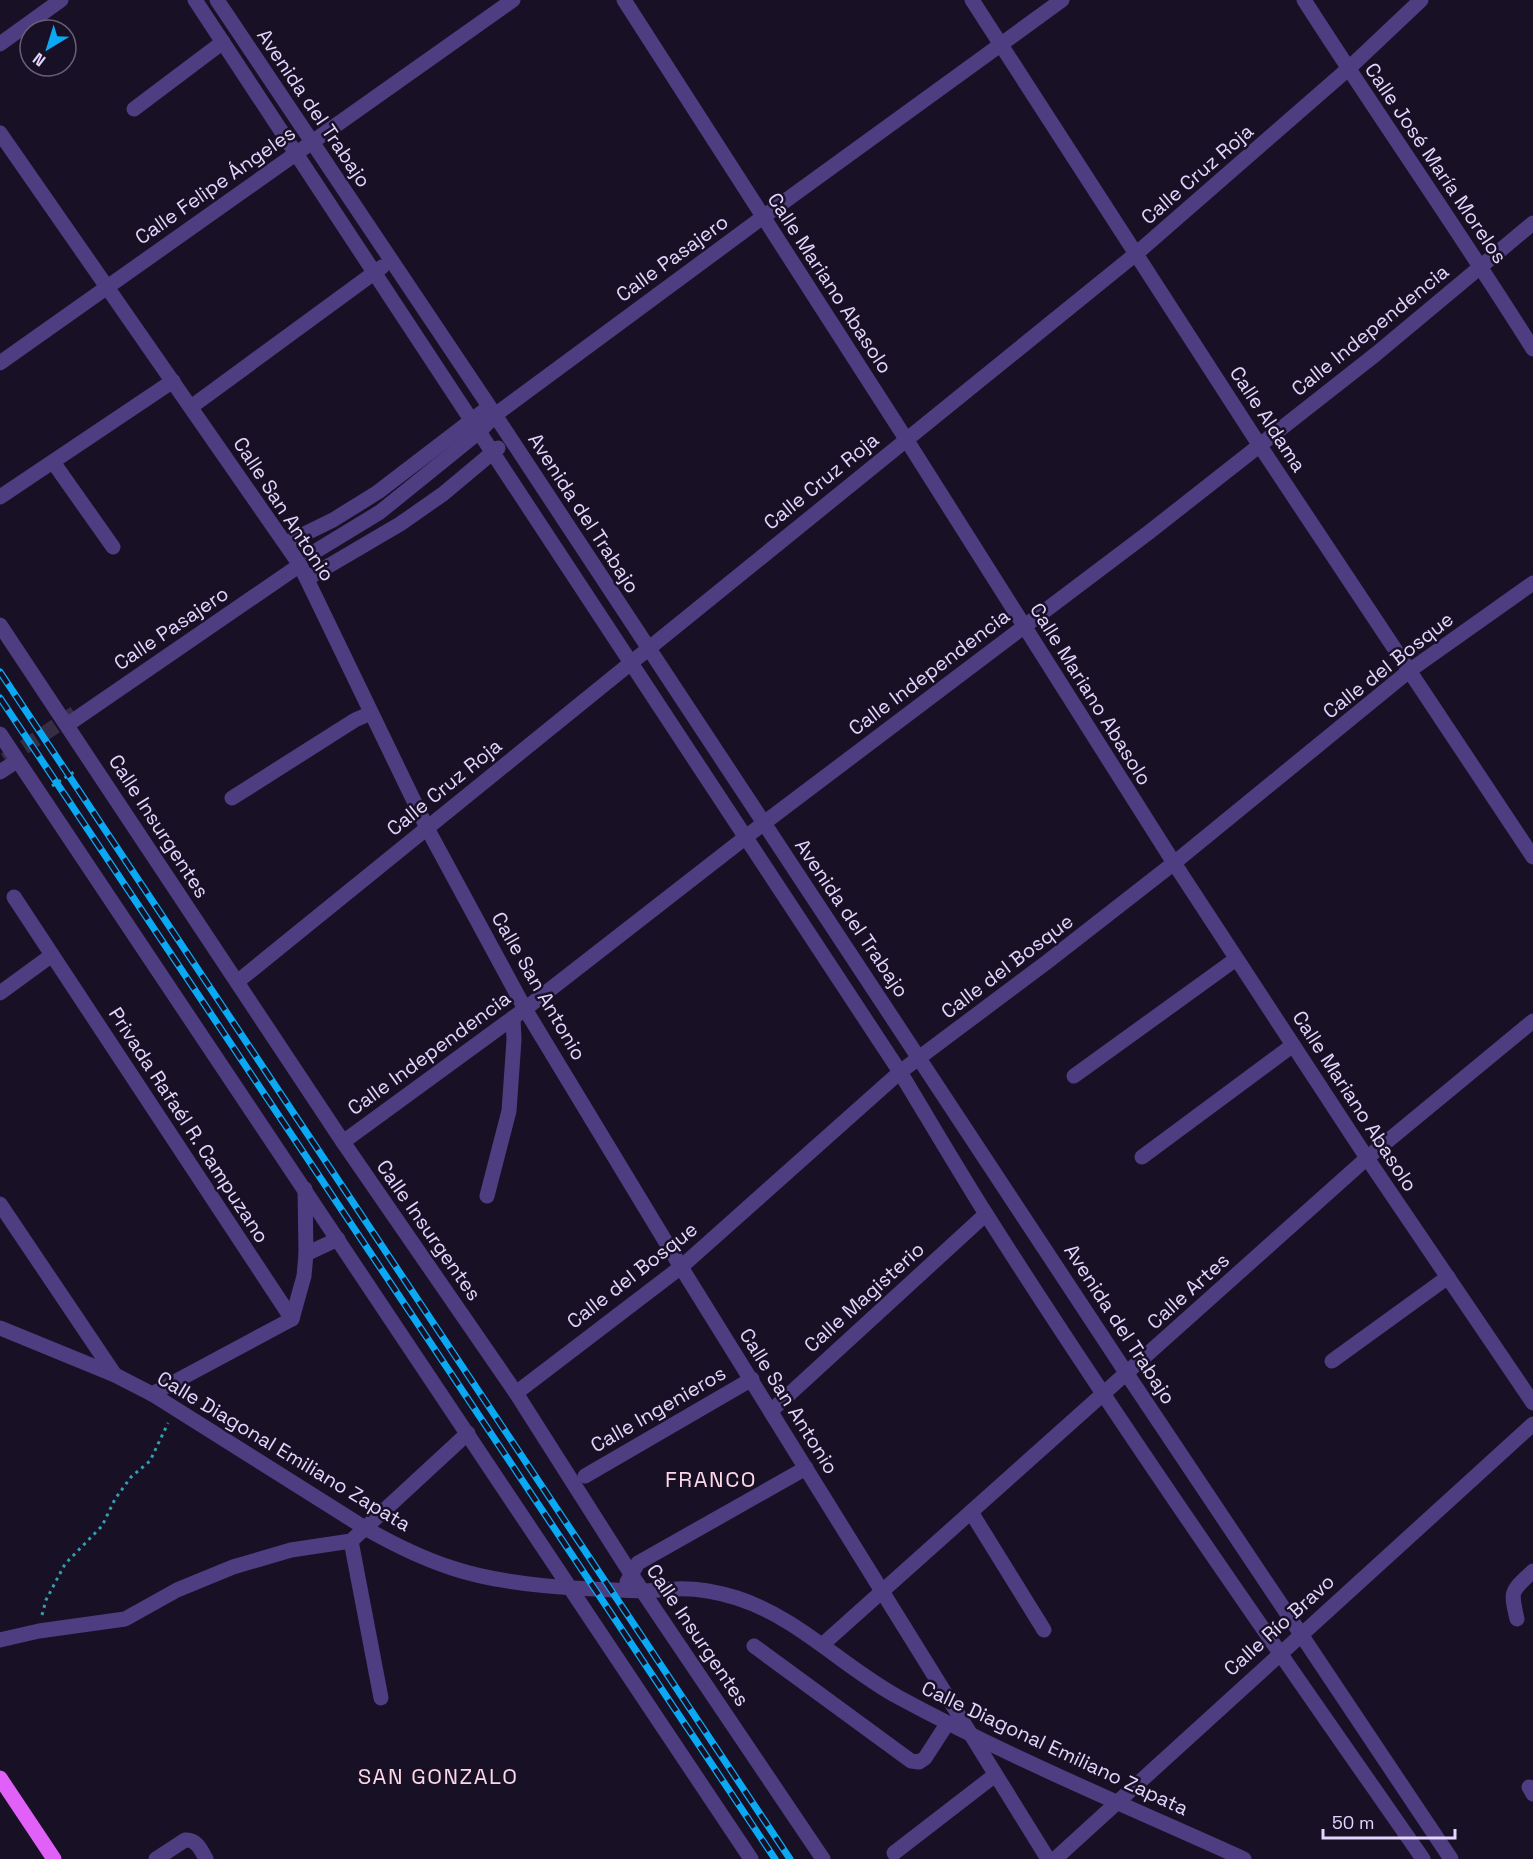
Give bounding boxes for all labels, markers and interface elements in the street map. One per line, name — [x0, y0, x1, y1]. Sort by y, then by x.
north arrow — [18, 18, 78, 78]
street label: Avenida del Trabajo — [251, 24, 377, 192]
text: N — [28, 48, 50, 71]
street label: Calle José María Morelos — [1359, 58, 1513, 268]
street label: Calle Cruz Roja — [1135, 118, 1259, 230]
street label: Calle Felipe Ángeles — [130, 120, 300, 250]
street label: Calle Mariano Abasolo — [762, 188, 898, 378]
street label: Calle Pasajero — [611, 209, 733, 307]
street label: Calle Independencia — [1286, 258, 1454, 402]
street label: Calle Aldama — [1224, 361, 1312, 477]
street label: Calle Cruz Roja — [758, 427, 884, 535]
street label: Avenida del Trabajo — [522, 428, 646, 598]
street label: Calle San Antonio — [228, 432, 340, 586]
street label: Calle Pasajero — [109, 580, 233, 676]
street label: Calle Mariano Abasolo — [1024, 598, 1158, 790]
street label: Calle Independencia — [843, 603, 1015, 741]
street label: Calle del Bosque — [1317, 606, 1459, 724]
street label: Calle Cruz Roja — [381, 733, 507, 841]
street label: Calle Insurgentes — [103, 749, 215, 903]
street label: Avenida del Trabajo — [789, 834, 915, 1002]
street label: Calle San Antonio — [486, 907, 592, 1065]
street label: Calle del Bosque — [936, 908, 1078, 1024]
street label: Calle Independencia — [342, 985, 516, 1121]
street label: Privada Rafaél R. Campuzano — [103, 1002, 275, 1248]
street label: Calle Mariano Abasolo — [1287, 1006, 1423, 1196]
street label: Calle Insurgentes — [371, 1155, 487, 1305]
street label: Calle del Bosque — [561, 1216, 703, 1334]
street label: Calle Magisterio — [798, 1236, 930, 1358]
street label: Avenida del Trabajo — [1058, 1239, 1182, 1409]
street label: Calle Artes — [1141, 1247, 1235, 1335]
street label: Calle San Antonio — [734, 1323, 844, 1479]
street label: Calle Ingenieros — [586, 1360, 730, 1458]
street label: Calle Diagonal Emiliano Zapata — [152, 1365, 416, 1537]
district label: FRANCO — [665, 1465, 757, 1493]
street label: Calle Insurgentes — [641, 1559, 755, 1711]
street label: Calle Río Bravo — [1218, 1568, 1340, 1682]
street label: Calle Diagonal Emiliano Zapata — [917, 1675, 1193, 1821]
district label: SAN GONZALO — [358, 1762, 518, 1790]
scale bar — [1323, 1802, 1455, 1840]
text: 50 m — [1332, 1811, 1374, 1834]

